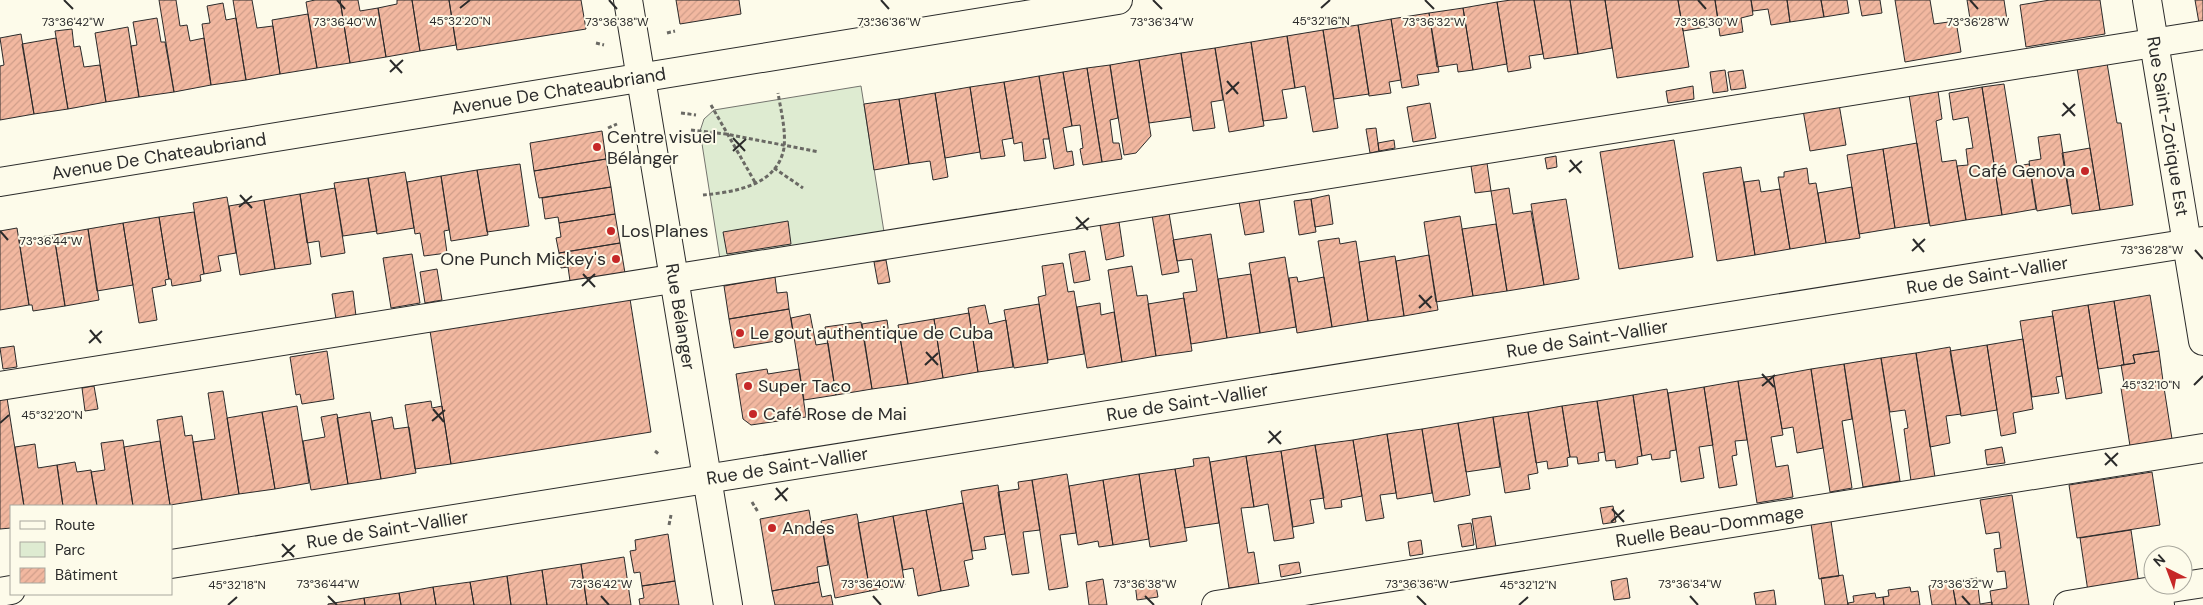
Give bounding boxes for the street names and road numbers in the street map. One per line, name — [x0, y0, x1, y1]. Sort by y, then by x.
street label: Rue Saint-Zotique Est — [2141, 35, 2194, 218]
street label: Avenue De Chateaubriand — [450, 62, 668, 120]
street label: Avenue De Chateaubriand — [50, 127, 268, 185]
street label: Rue de Saint-Vallier — [1905, 251, 2070, 300]
street label: Rue Bélanger — [660, 262, 701, 372]
street label: Rue de Saint-Vallier — [1505, 314, 1670, 364]
street label: Rue de Saint-Vallier — [1105, 378, 1270, 427]
street label: Rue de Saint-Vallier — [705, 441, 870, 491]
street label: Ruelle Beau-Dommage — [1614, 500, 1806, 553]
street label: Rue de Saint-Vallier — [305, 505, 470, 554]

